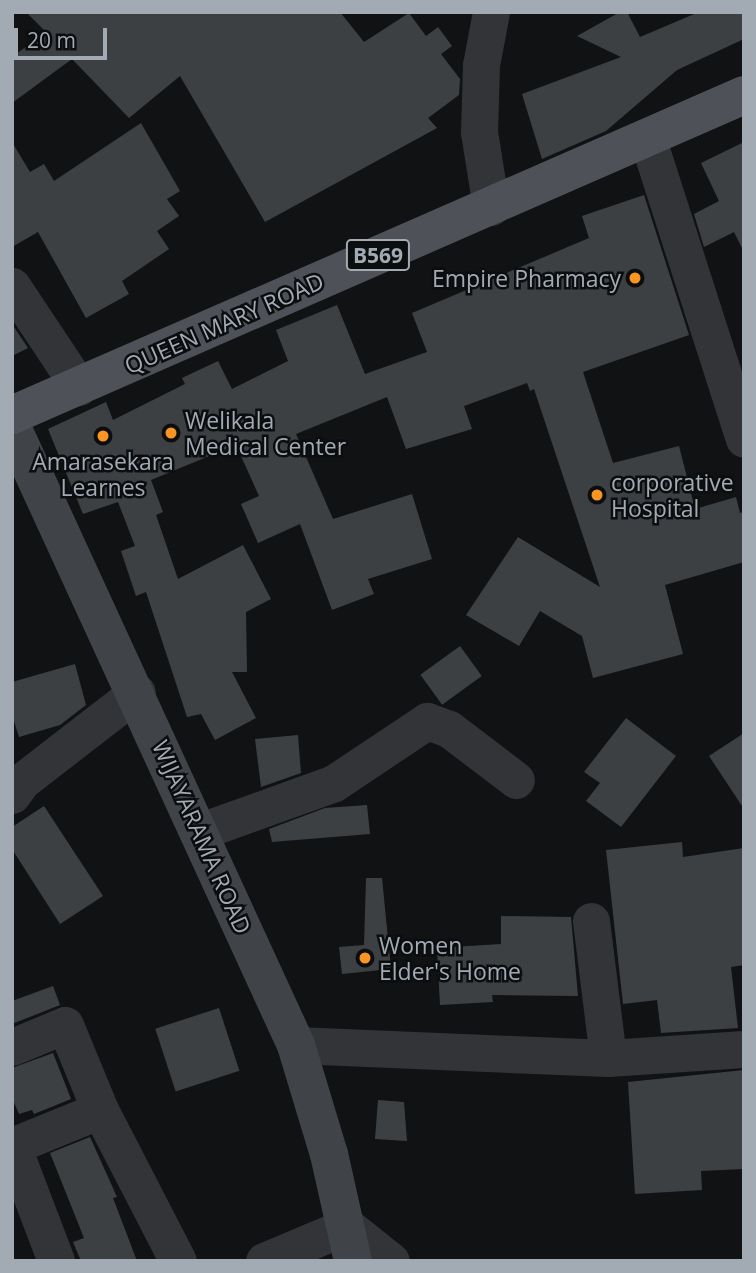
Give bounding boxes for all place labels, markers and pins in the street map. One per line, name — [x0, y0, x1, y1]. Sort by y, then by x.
place label: Empire Pharmacy — [432, 264, 621, 292]
marker: Empire Pharmacy — [627, 270, 643, 286]
place label: Welikala Medical Center — [185, 406, 346, 460]
marker: Welikala Medical Center — [163, 425, 179, 441]
marker: Amarasekara Learnes — [95, 428, 111, 444]
place label: Amarasekara Learnes — [32, 447, 174, 501]
place label: corporative Hospital — [611, 468, 734, 522]
marker: corporative Hospital — [589, 487, 605, 503]
place label: Women Elder's Home — [379, 931, 521, 985]
marker: Women Elder's Home — [357, 950, 373, 966]

